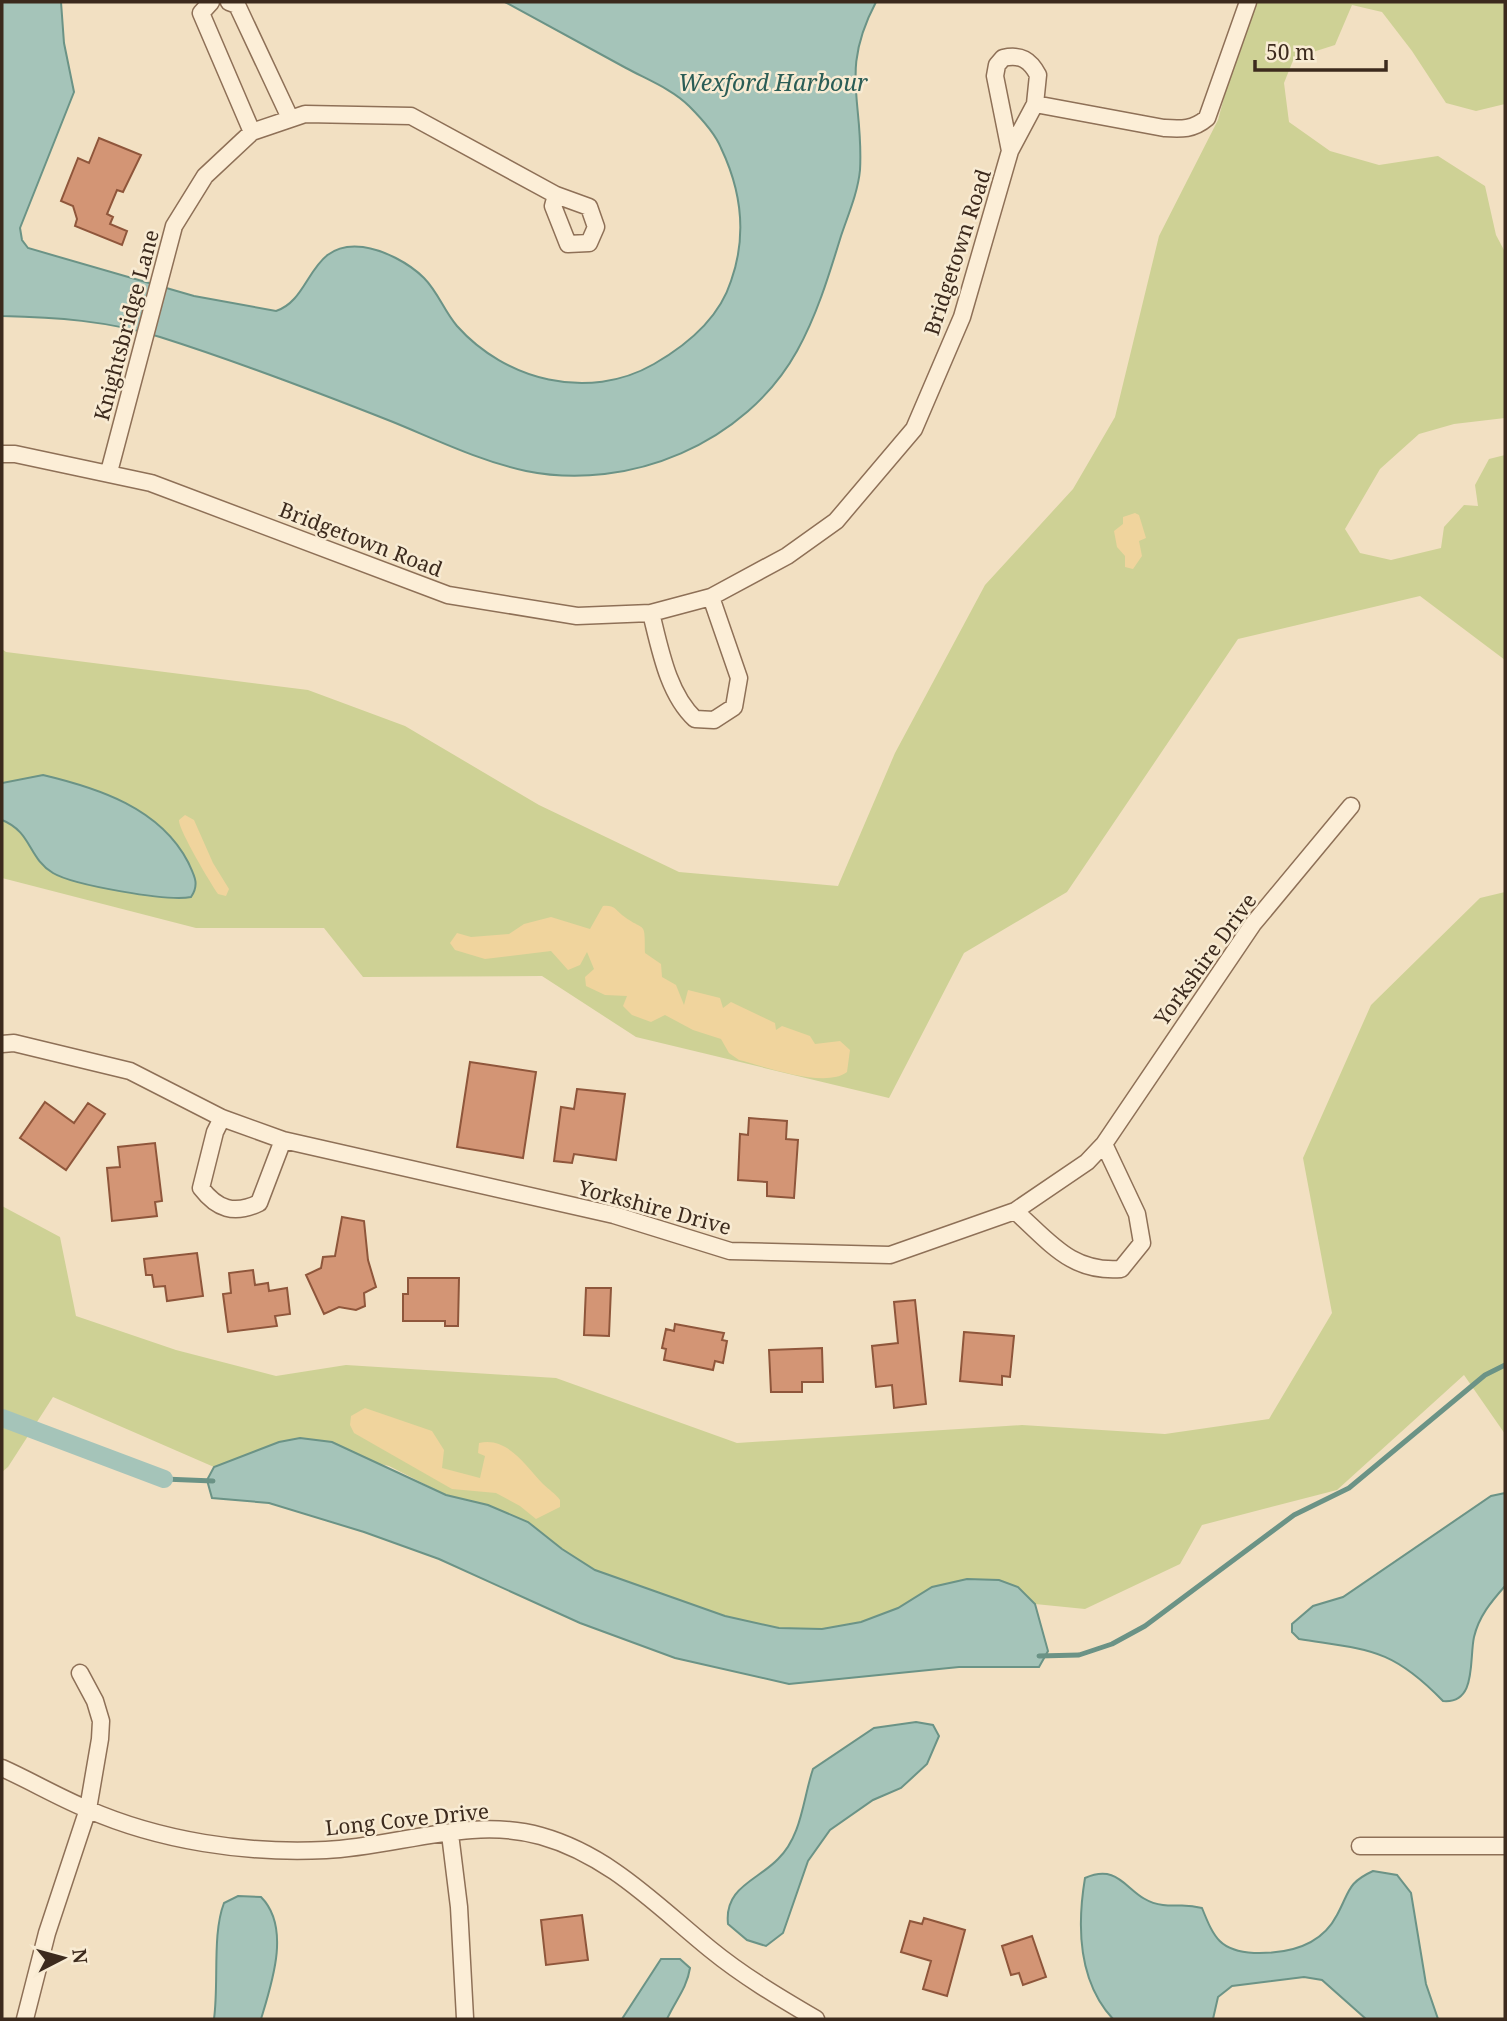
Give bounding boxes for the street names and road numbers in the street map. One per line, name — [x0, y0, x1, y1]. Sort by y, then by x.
street label: Bridgetown Road — [917, 165, 997, 339]
street label: Knightsbridge Lane — [87, 226, 165, 424]
street label: Bridgetown Road — [275, 495, 447, 583]
street label: Yorkshire Drive — [1147, 887, 1263, 1032]
street label: Yorkshire Drive — [574, 1173, 735, 1241]
street label: Long Cove Drive — [324, 1796, 490, 1842]

